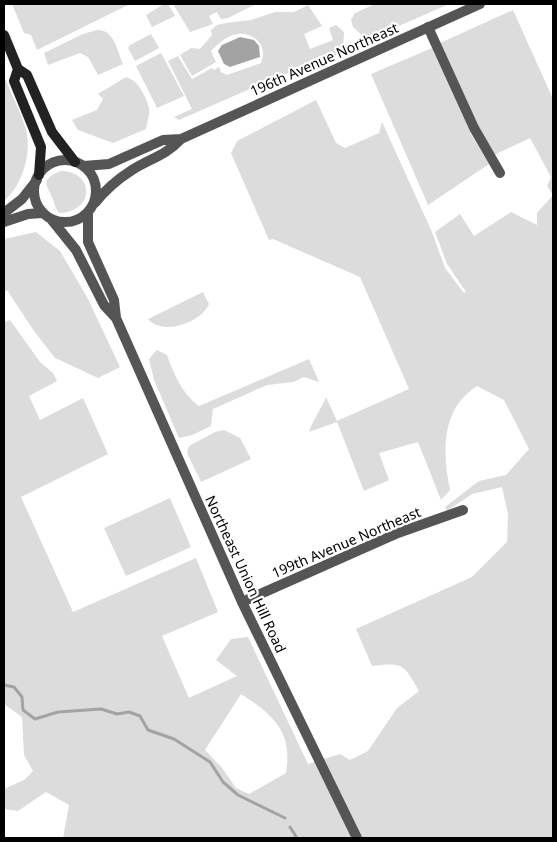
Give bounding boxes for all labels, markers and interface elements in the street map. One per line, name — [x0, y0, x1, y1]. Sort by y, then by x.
street label: 196th Avenue Northeast — [247, 18, 401, 100]
street label: Northeast Union Hill Road — [201, 492, 291, 656]
street label: 199th Avenue Northeast — [269, 502, 423, 582]

